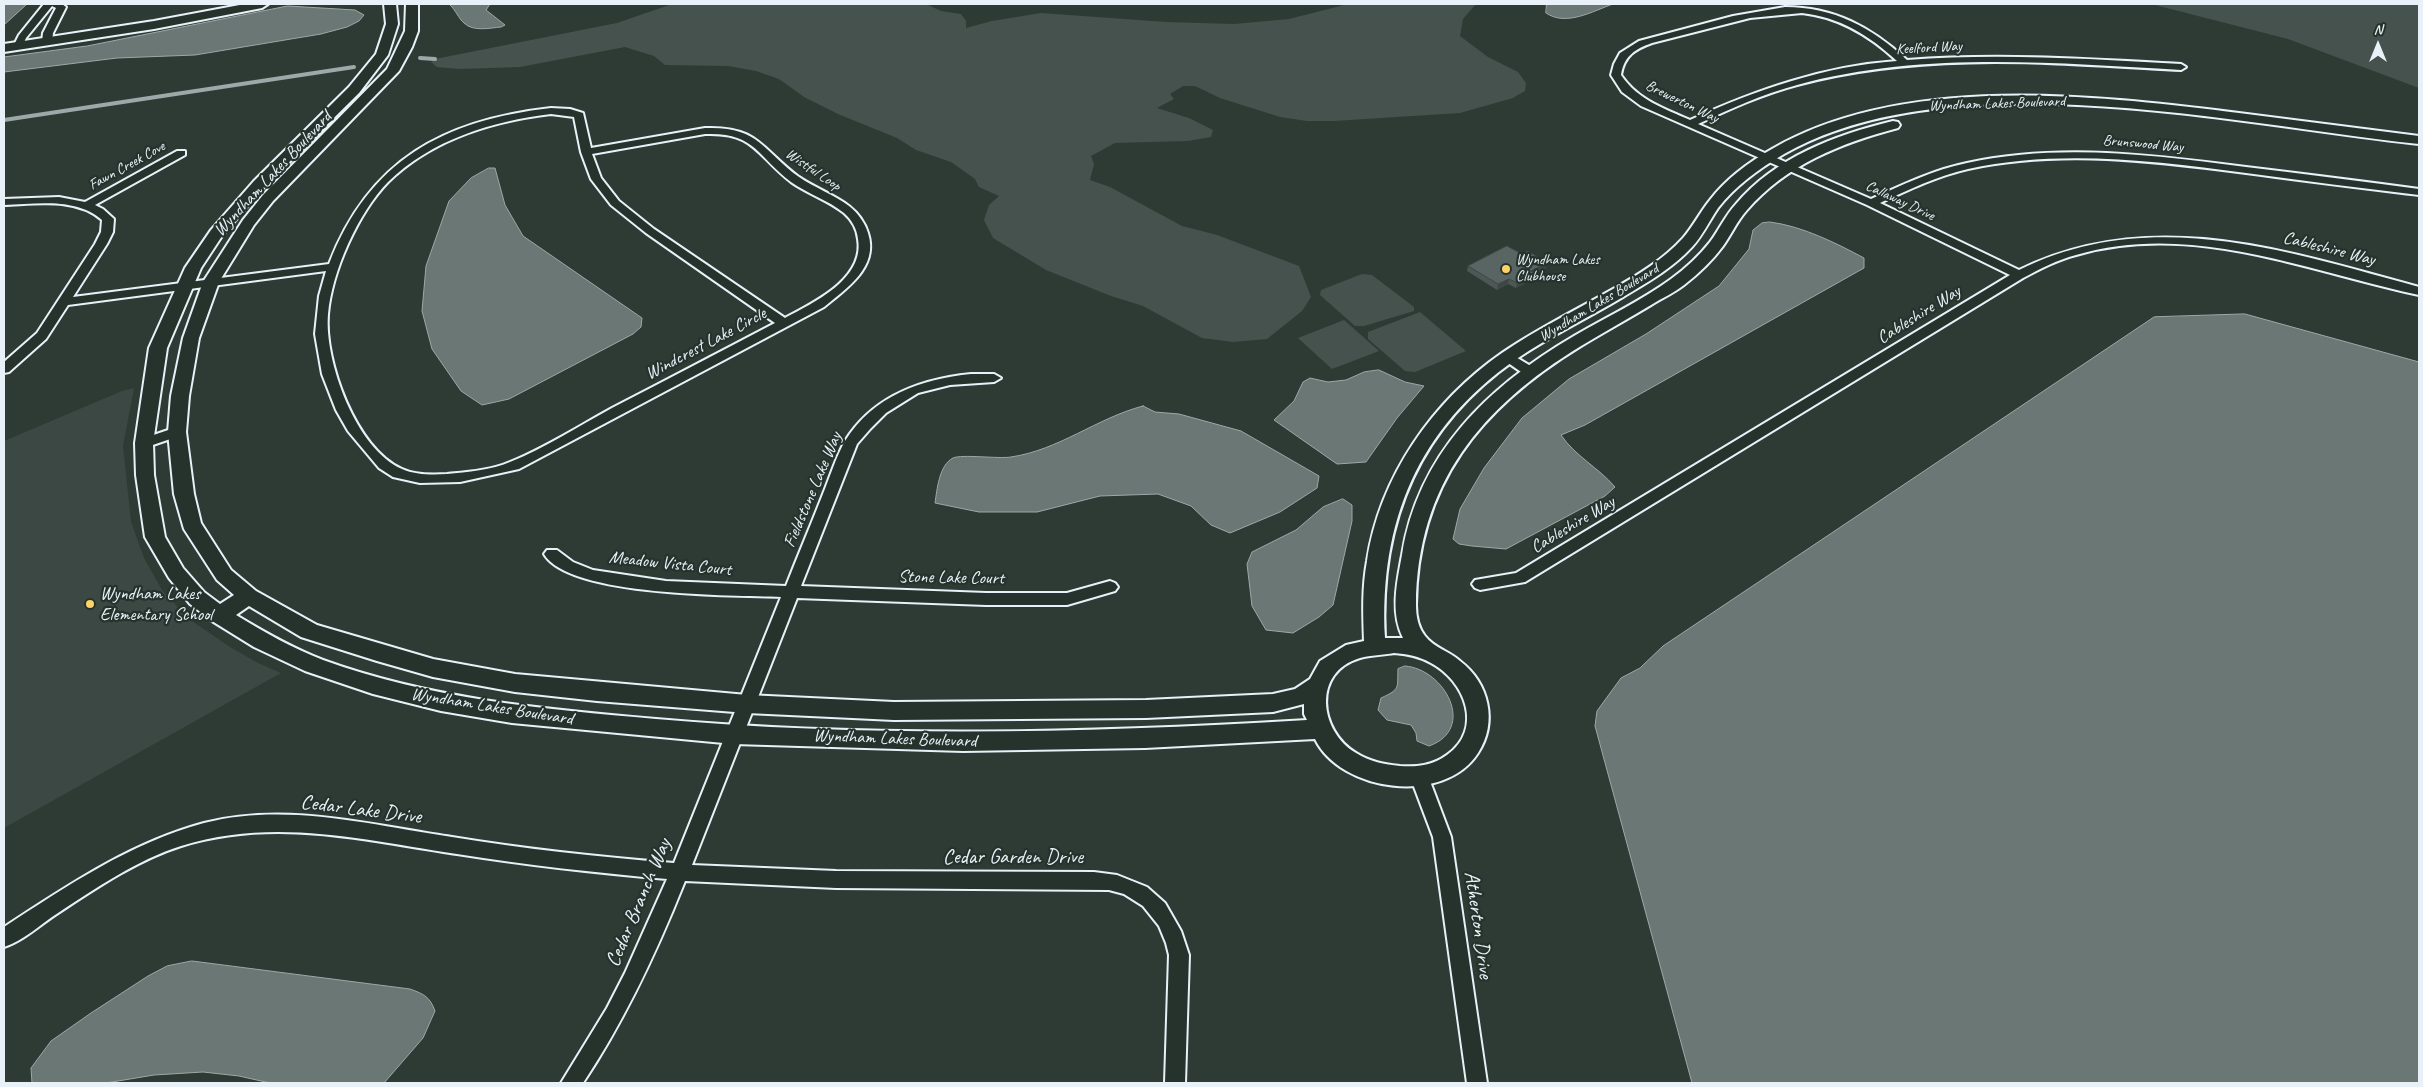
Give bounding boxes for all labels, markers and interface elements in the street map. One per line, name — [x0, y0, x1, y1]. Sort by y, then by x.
north arrow — [2353, 20, 2403, 70]
text: N — [2374, 21, 2382, 38]
street label: Keelford Way — [1896, 37, 1962, 59]
street label: Brewerton Way — [1643, 77, 1721, 127]
street label: Wyndham Lakes Boulevard — [1929, 93, 2065, 115]
street label: Wyndham Lakes Boulevard — [209, 107, 337, 241]
street label: Brunswood Way — [2102, 132, 2184, 156]
street label: Fawn Creek Cove — [86, 138, 168, 194]
street label: Wistful Loop — [782, 145, 844, 195]
street label: Callaway Drive — [1863, 177, 1937, 225]
street label: Cableshire Way — [2281, 227, 2377, 271]
place label: Wyndham Lakes Clubhouse — [1516, 251, 1600, 286]
street label: Wyndham Lakes Boulevard — [1536, 260, 1662, 346]
marker: Wyndham Lakes Clubhouse — [1500, 263, 1512, 275]
street label: Cableshire Way — [1873, 281, 1965, 349]
street label: Windcrest Lake Circle — [642, 303, 770, 385]
street label: Fieldstone Lake Way — [779, 429, 847, 551]
street label: Cableshire Way — [1527, 491, 1619, 559]
street label: Meadow Vista Court — [608, 547, 732, 581]
street label: Stone Lake Court — [898, 566, 1004, 590]
place label: Wyndham Lakes Elementary School — [100, 583, 212, 626]
marker: Wyndham Lakes Elementary School — [84, 598, 96, 610]
street label: Wyndham Lakes Boulevard — [410, 684, 574, 730]
street label: Wyndham Lakes Boulevard — [813, 725, 977, 753]
street label: Cedar Lake Drive — [299, 790, 423, 830]
street label: Cedar Branch Way — [601, 835, 677, 971]
street label: Cedar Garden Drive — [943, 844, 1083, 870]
street label: Atherton Drive — [1458, 870, 1498, 980]

